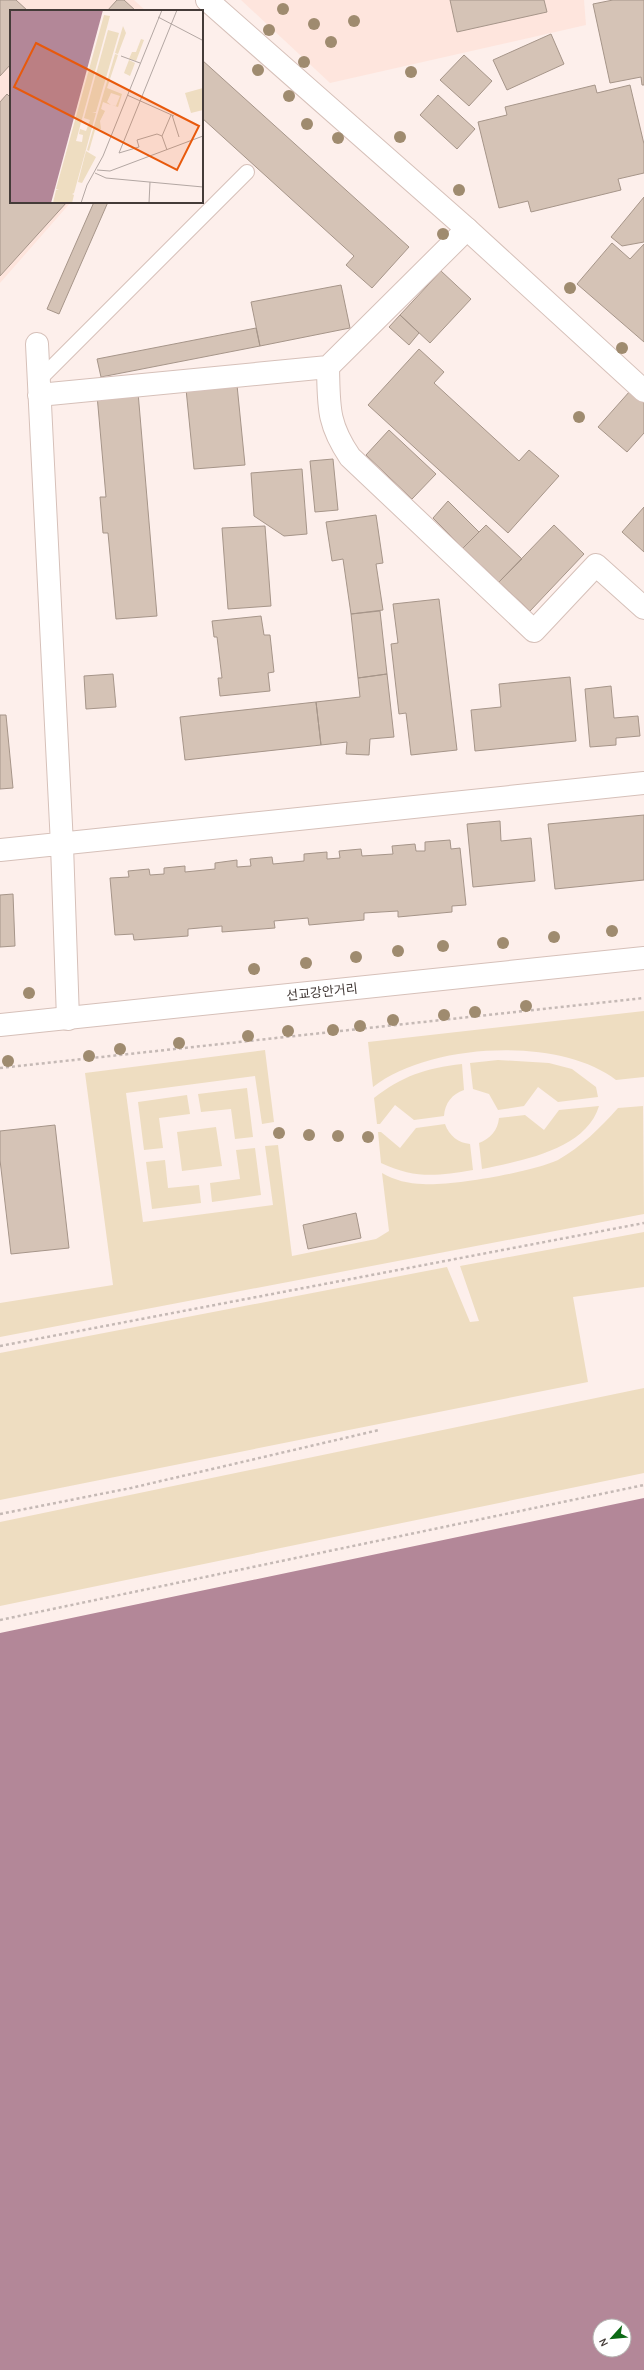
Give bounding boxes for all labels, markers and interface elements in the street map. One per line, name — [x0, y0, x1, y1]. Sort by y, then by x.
inset map — [10, 10, 203, 203]
street label: 선교강안거리 — [286, 981, 358, 1003]
north arrow — [592, 2318, 632, 2358]
text: N — [596, 2336, 611, 2349]

